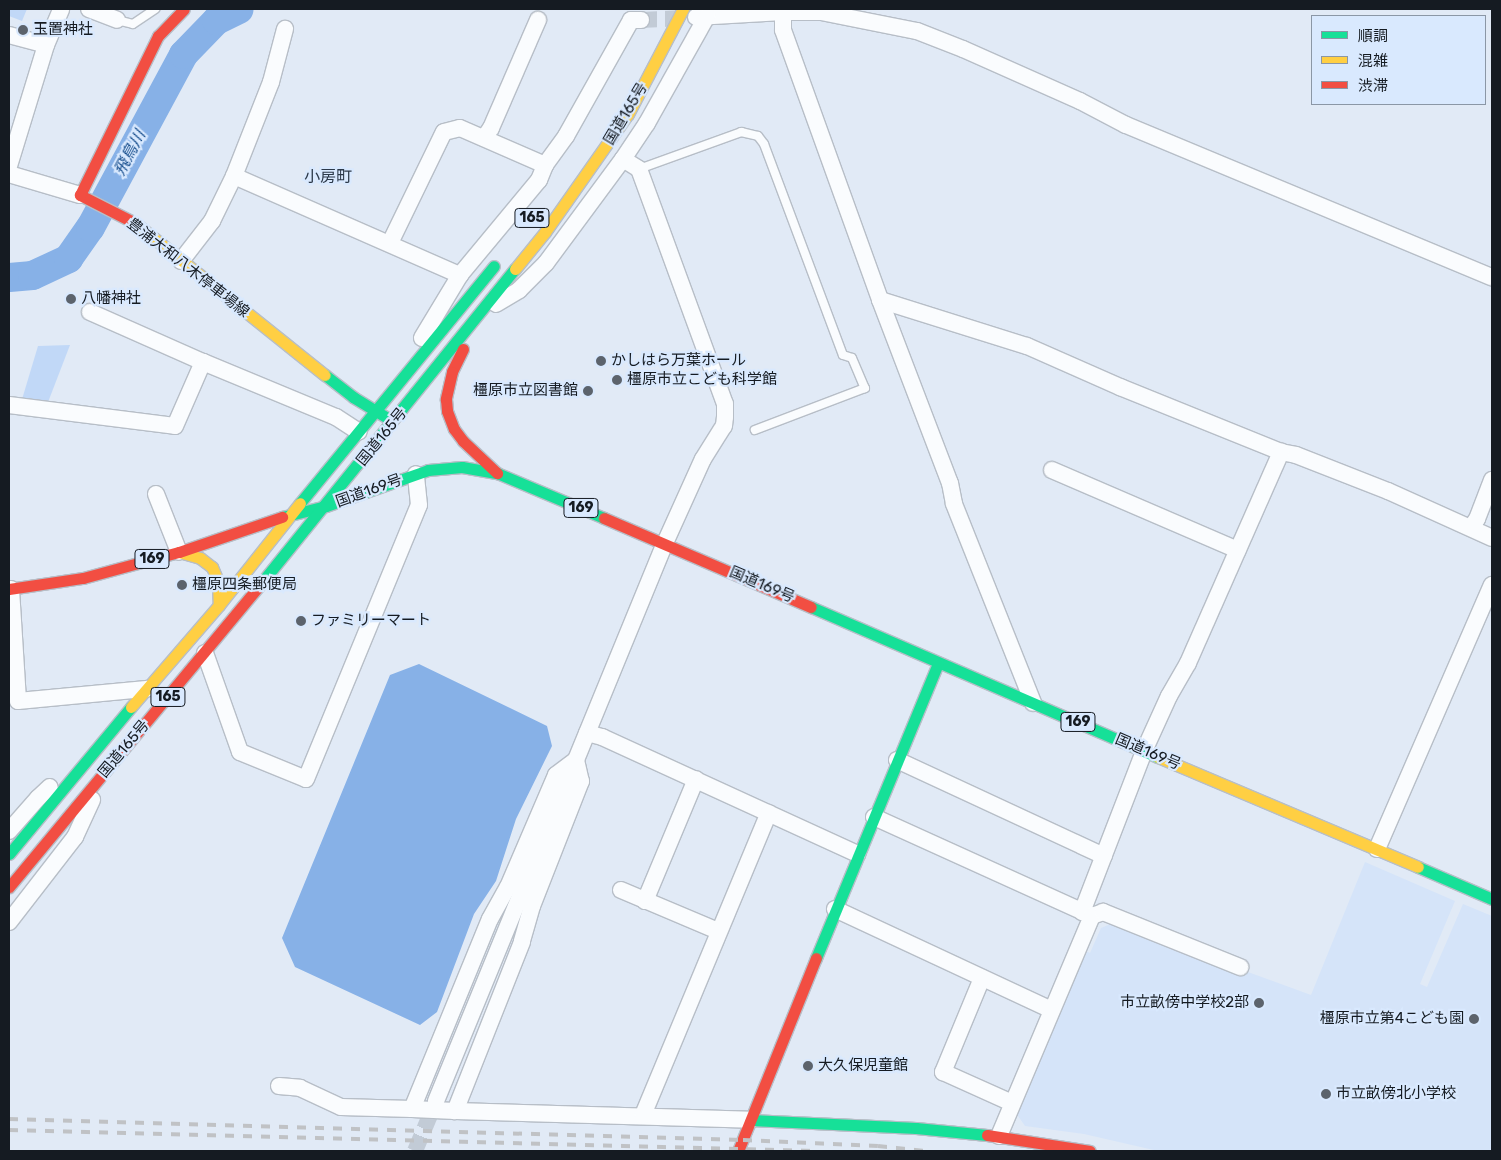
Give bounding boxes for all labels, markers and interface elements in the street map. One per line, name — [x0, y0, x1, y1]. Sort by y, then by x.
legend — [1311, 15, 1486, 105]
place label: 玉置神社 — [33, 21, 93, 39]
marker: 玉置神社 — [17, 24, 29, 36]
text: 順調 — [1358, 27, 1388, 45]
text: 混雑 — [1358, 52, 1388, 70]
text: 渋滞 — [1358, 77, 1388, 95]
street label: 国道165号 — [600, 80, 652, 148]
water label: 飛鳥川 — [110, 127, 150, 179]
district label: 小房町 — [304, 167, 352, 187]
road number: 165 — [513, 207, 551, 230]
street label: 豊浦大和八木停車場線 — [123, 215, 253, 321]
place label: 八幡神社 — [81, 290, 141, 308]
marker: 八幡神社 — [65, 293, 77, 305]
place label: かしはら万葉ホール — [611, 352, 746, 370]
marker: かしはら万葉ホール — [595, 355, 607, 367]
place label: 橿原市立こども科学館 — [627, 371, 777, 389]
marker: 橿原市立こども科学館 — [611, 374, 623, 386]
place label: 橿原市立図書館 — [473, 382, 578, 400]
marker: 橿原市立図書館 — [582, 385, 594, 397]
street label: 国道165号 — [353, 404, 411, 470]
street label: 国道169号 — [333, 471, 405, 511]
road number: 169 — [562, 496, 600, 520]
road number: 169 — [133, 548, 171, 570]
street label: 国道169号 — [727, 563, 797, 607]
place label: 橿原四条郵便局 — [192, 576, 297, 594]
marker: 橿原四条郵便局 — [176, 579, 188, 591]
place label: ファミリーマート — [311, 612, 431, 630]
marker: ファミリーマート — [295, 615, 307, 627]
road number: 165 — [149, 686, 187, 709]
road number: 169 — [1059, 710, 1097, 734]
street label: 国道165号 — [95, 717, 153, 781]
street label: 国道169号 — [1113, 730, 1183, 774]
place label: 市立畝傍中学校2部 — [1120, 994, 1249, 1012]
marker: 市立畝傍中学校2部 — [1253, 997, 1265, 1009]
place label: 橿原市立第4こども園 — [1320, 1010, 1464, 1028]
marker: 橿原市立第4こども園 — [1468, 1013, 1480, 1025]
place label: 大久保児童館 — [818, 1057, 908, 1075]
marker: 大久保児童館 — [802, 1060, 814, 1072]
place label: 市立畝傍北小学校 — [1336, 1085, 1456, 1103]
marker: 市立畝傍北小学校 — [1320, 1088, 1332, 1100]

